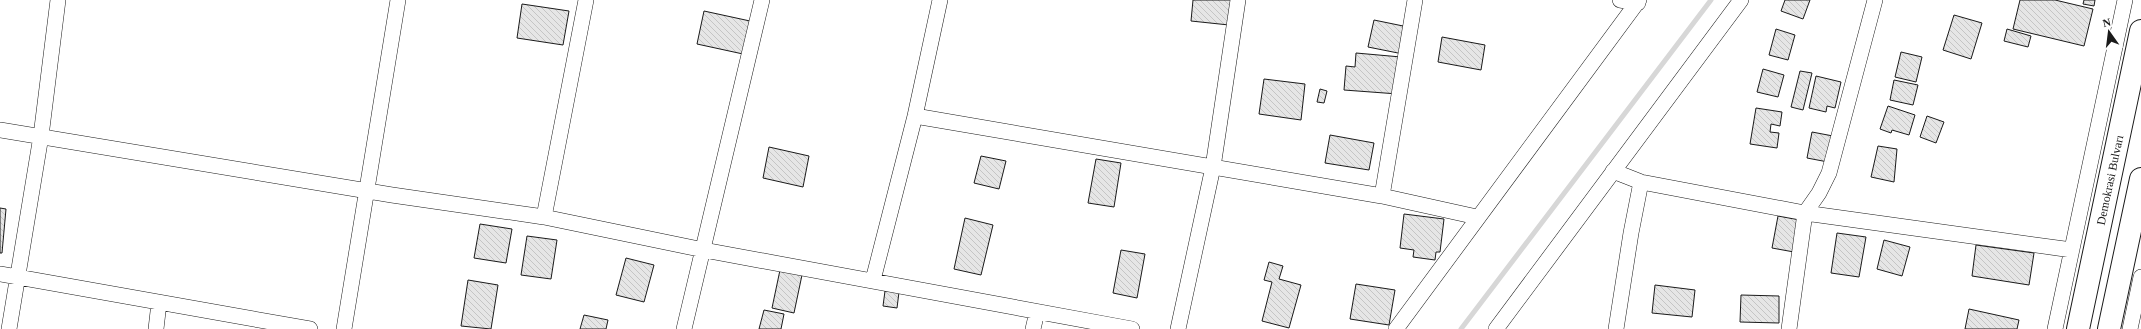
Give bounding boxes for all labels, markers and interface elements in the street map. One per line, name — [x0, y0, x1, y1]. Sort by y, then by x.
north arrow — [2089, 12, 2129, 52]
text: N — [2101, 16, 2112, 29]
street label: Demokrasi Bulvarı — [2094, 133, 2127, 226]

